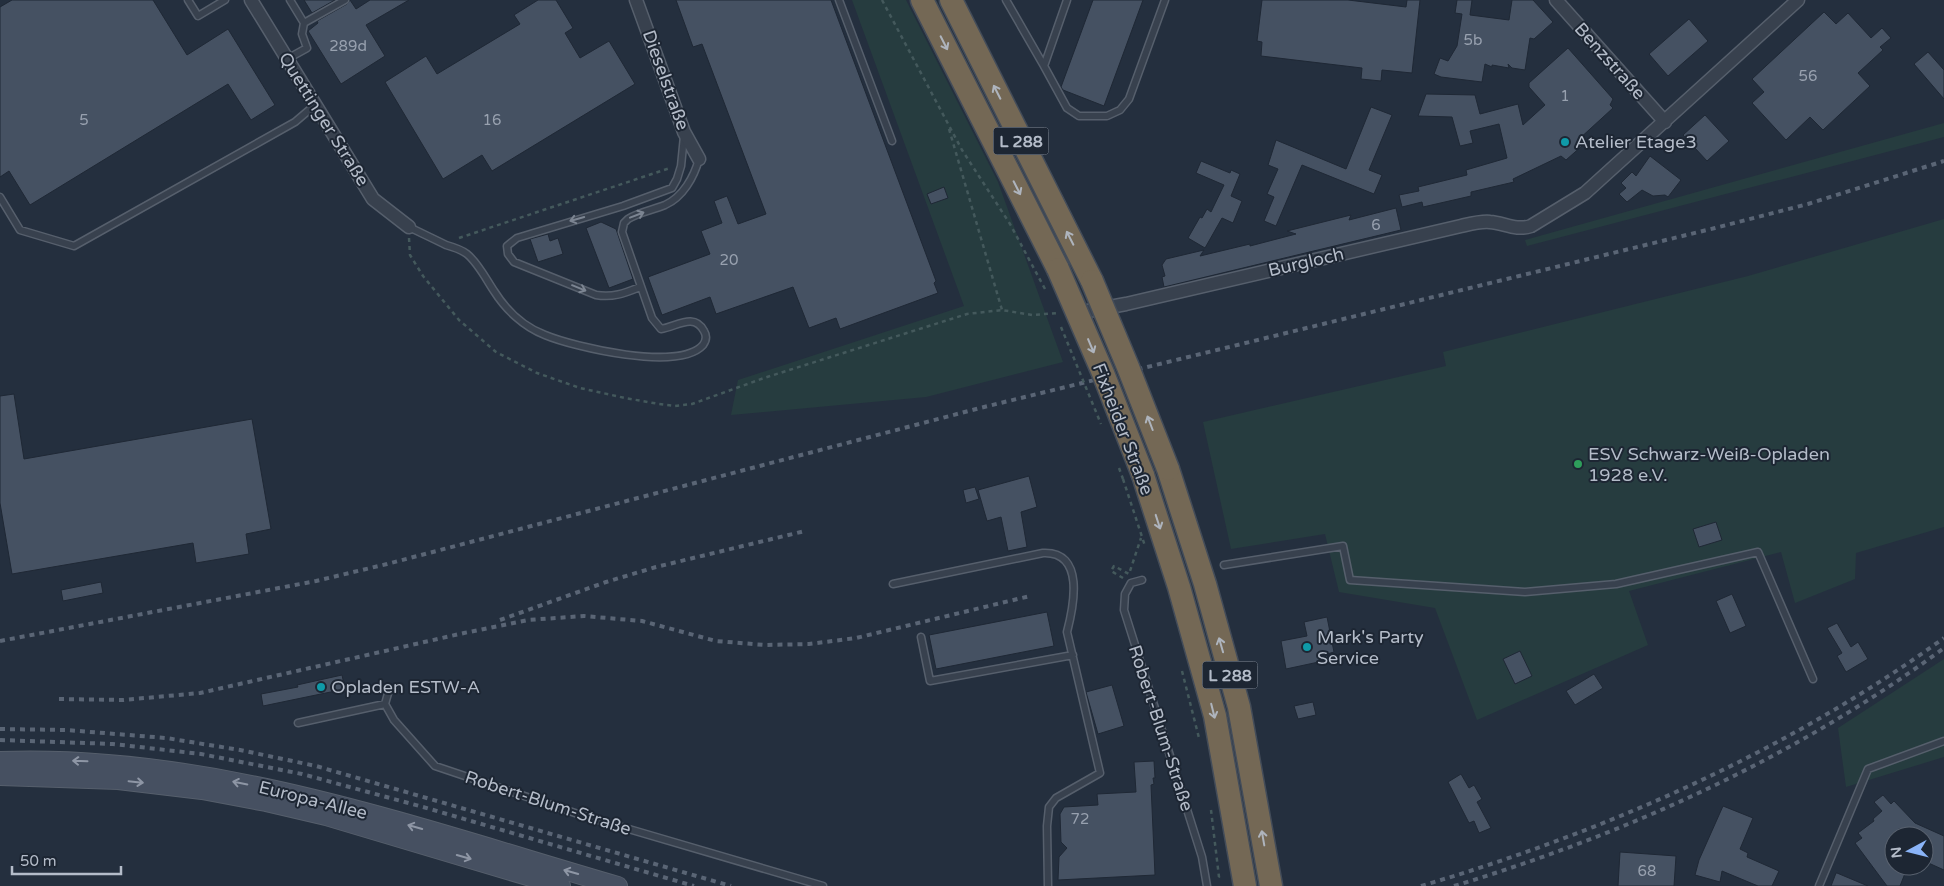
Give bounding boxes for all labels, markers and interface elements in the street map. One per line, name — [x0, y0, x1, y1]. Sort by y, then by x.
street label: Benzstraße — [1570, 18, 1650, 104]
street label: Dieselstraße — [638, 27, 694, 133]
house number: 5b — [1464, 31, 1482, 49]
one-way arrow — [939, 36, 949, 51]
house number: 289d — [329, 37, 367, 55]
street label: Quettinger Straße — [274, 48, 374, 190]
house number: 56 — [1799, 67, 1817, 85]
one-way arrow — [992, 85, 1002, 100]
house number: 1 — [1560, 87, 1570, 105]
house number: 5 — [79, 111, 89, 129]
house number: 16 — [483, 111, 501, 129]
road number: L 288 — [994, 128, 1048, 154]
place label: Atelier Etage3 — [1575, 131, 1697, 153]
marker: Atelier Etage3 — [1559, 136, 1571, 148]
one-way arrow — [1012, 181, 1022, 196]
one-way arrow — [629, 210, 644, 219]
one-way arrow — [569, 215, 585, 224]
house number: 6 — [1371, 216, 1381, 234]
one-way arrow — [1065, 231, 1074, 246]
street label: Burgloch — [1266, 243, 1346, 281]
house number: 20 — [720, 251, 738, 269]
one-way arrow — [571, 284, 586, 293]
one-way arrow — [1087, 338, 1096, 353]
street label: Fixheider Straße — [1088, 360, 1158, 498]
one-way arrow — [1145, 416, 1154, 431]
place label: ESV Schwarz-Weiß-Opladen 1928 e.V. — [1588, 443, 1830, 486]
marker: ESV Schwarz-Weiß-Opladen 1928 e.V. — [1572, 458, 1584, 470]
one-way arrow — [1154, 513, 1163, 529]
place label: Mark's Party Service — [1317, 626, 1424, 669]
one-way arrow — [1216, 637, 1226, 653]
marker: Mark's Party Service — [1301, 641, 1313, 653]
street label: Robert-Blum-Straße — [1124, 642, 1198, 814]
road number: L 288 — [1202, 662, 1258, 688]
place label: Opladen ESTW-A — [331, 676, 480, 698]
marker: Opladen ESTW-A — [315, 681, 327, 693]
one-way arrow — [1209, 703, 1219, 719]
one-way arrow — [72, 756, 88, 765]
street label: Robert-Blum-Straße — [462, 766, 634, 840]
street label: Europa-Allee — [256, 776, 370, 824]
one-way arrow — [128, 777, 144, 787]
one-way arrow — [233, 778, 249, 788]
house number: 72 — [1071, 810, 1089, 828]
one-way arrow — [407, 822, 423, 831]
north arrow — [1884, 826, 1934, 876]
one-way arrow — [1258, 830, 1268, 846]
scale bar — [12, 844, 121, 876]
text: N — [1887, 846, 1906, 859]
text: 50 m — [20, 852, 57, 870]
one-way arrow — [456, 853, 472, 863]
house number: 68 — [1638, 862, 1656, 880]
one-way arrow — [563, 867, 579, 877]

